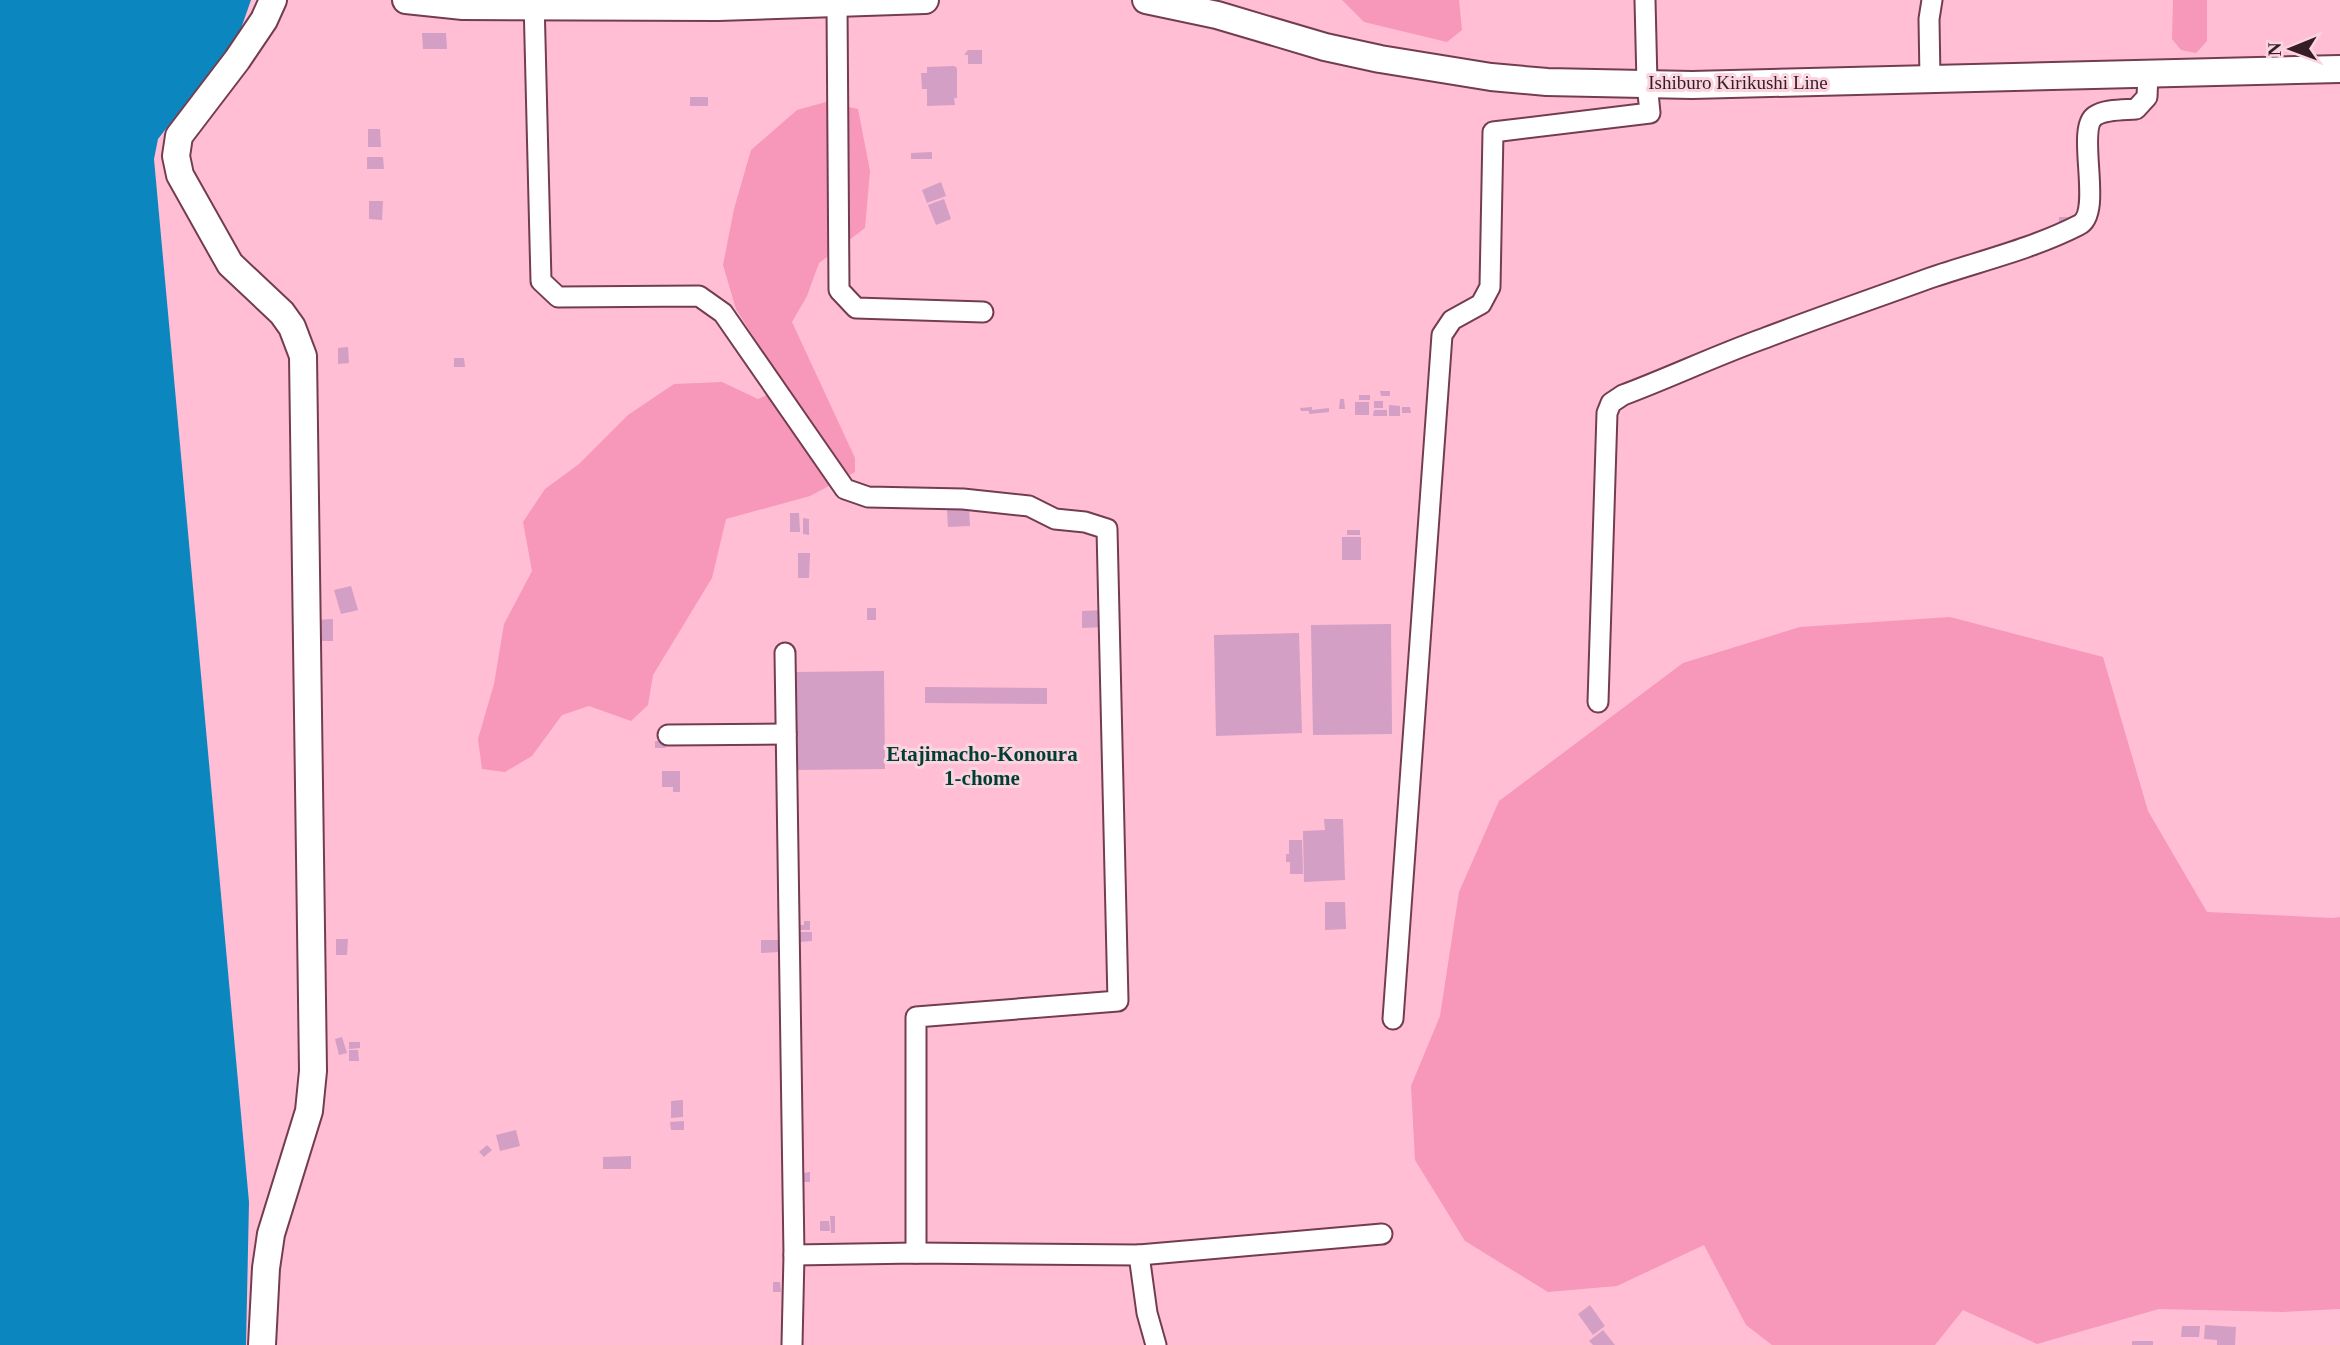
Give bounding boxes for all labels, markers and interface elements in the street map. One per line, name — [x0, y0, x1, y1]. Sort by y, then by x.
north arrow — [2256, 14, 2326, 84]
text: N — [2264, 42, 2285, 56]
street label: Ishiburo Kirikushi Line — [1648, 72, 1828, 93]
district label: Etajimacho-Konoura 1-chome — [886, 742, 1078, 790]

